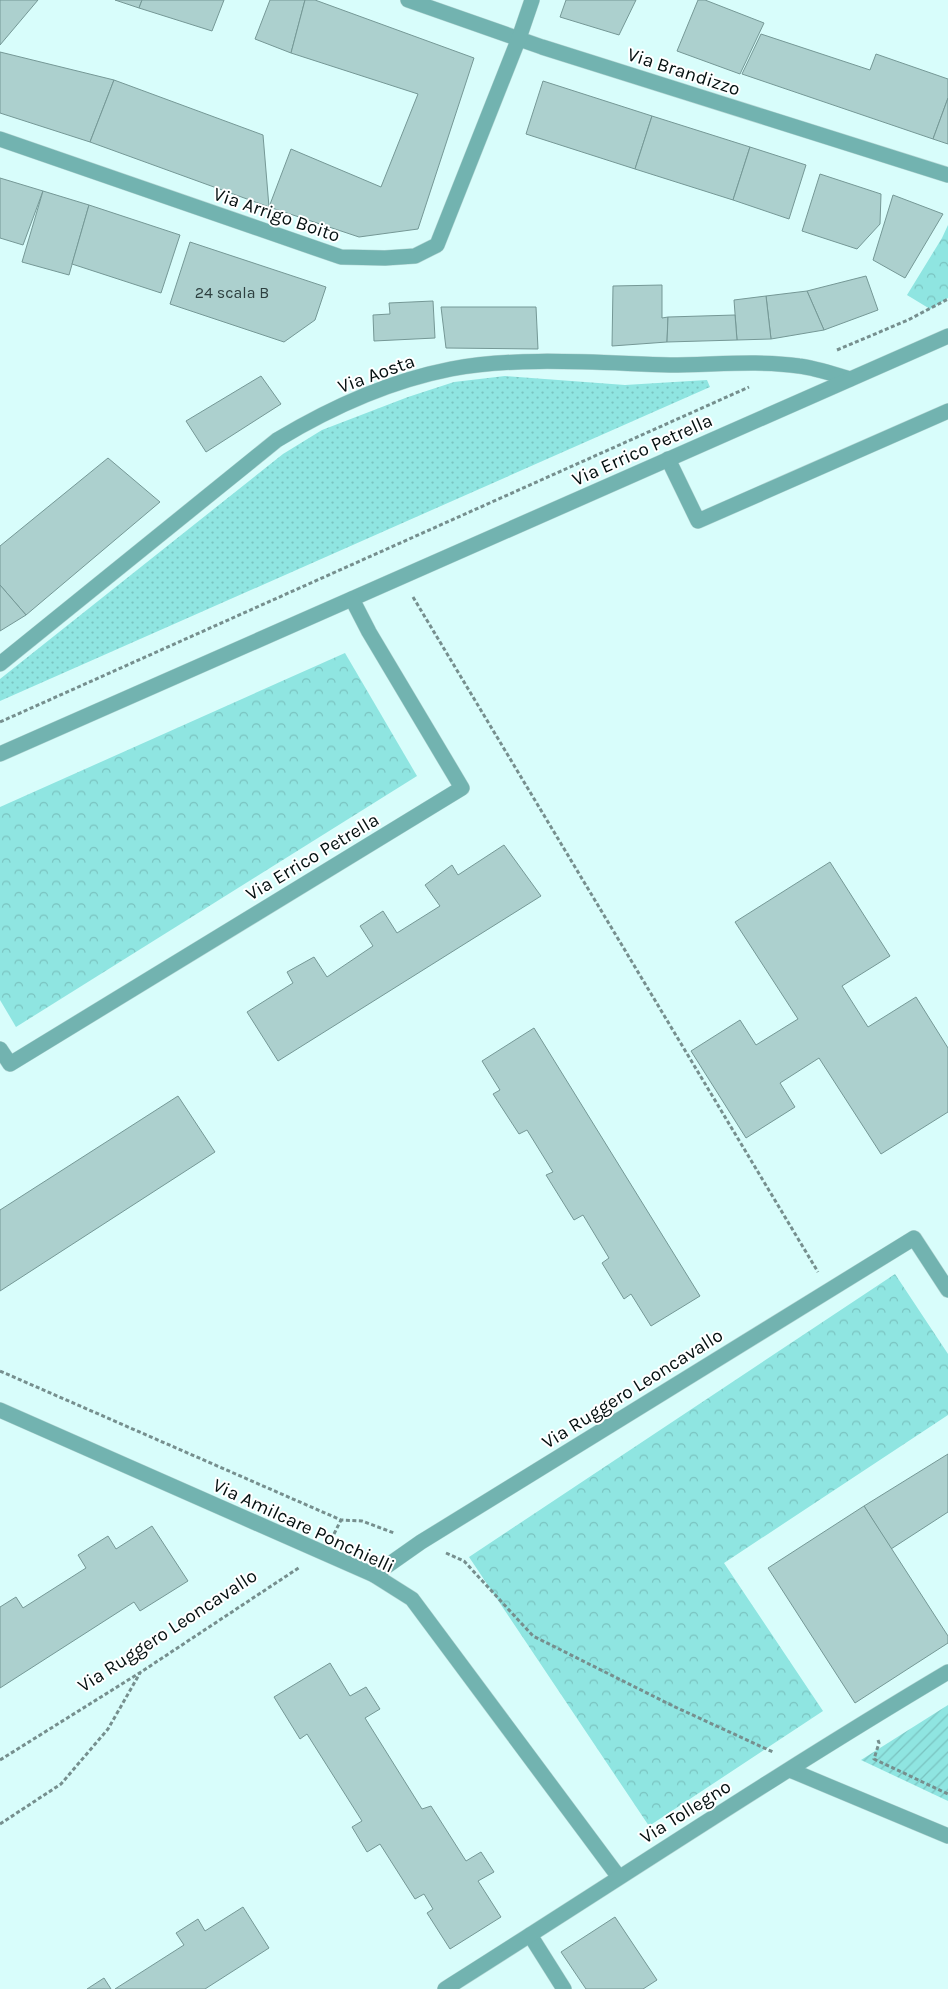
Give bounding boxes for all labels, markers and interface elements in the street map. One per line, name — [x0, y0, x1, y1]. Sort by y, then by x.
street label: Via Brandizzo — [625, 43, 743, 101]
street label: Via Arrigo Boito — [210, 183, 343, 247]
house number: 24 scala B — [195, 283, 269, 302]
street label: Via Aosta — [335, 350, 418, 398]
street label: Via Errico Petrella — [569, 409, 716, 491]
street label: Via Errico Petrella — [242, 808, 383, 905]
street label: Via Ruggero Leoncavallo — [538, 1324, 727, 1454]
street label: Via Amilcare Ponchielli — [209, 1474, 398, 1578]
street label: Via Ruggero Leoncavallo — [74, 1565, 261, 1697]
street label: Via Tollegno — [636, 1775, 735, 1848]

